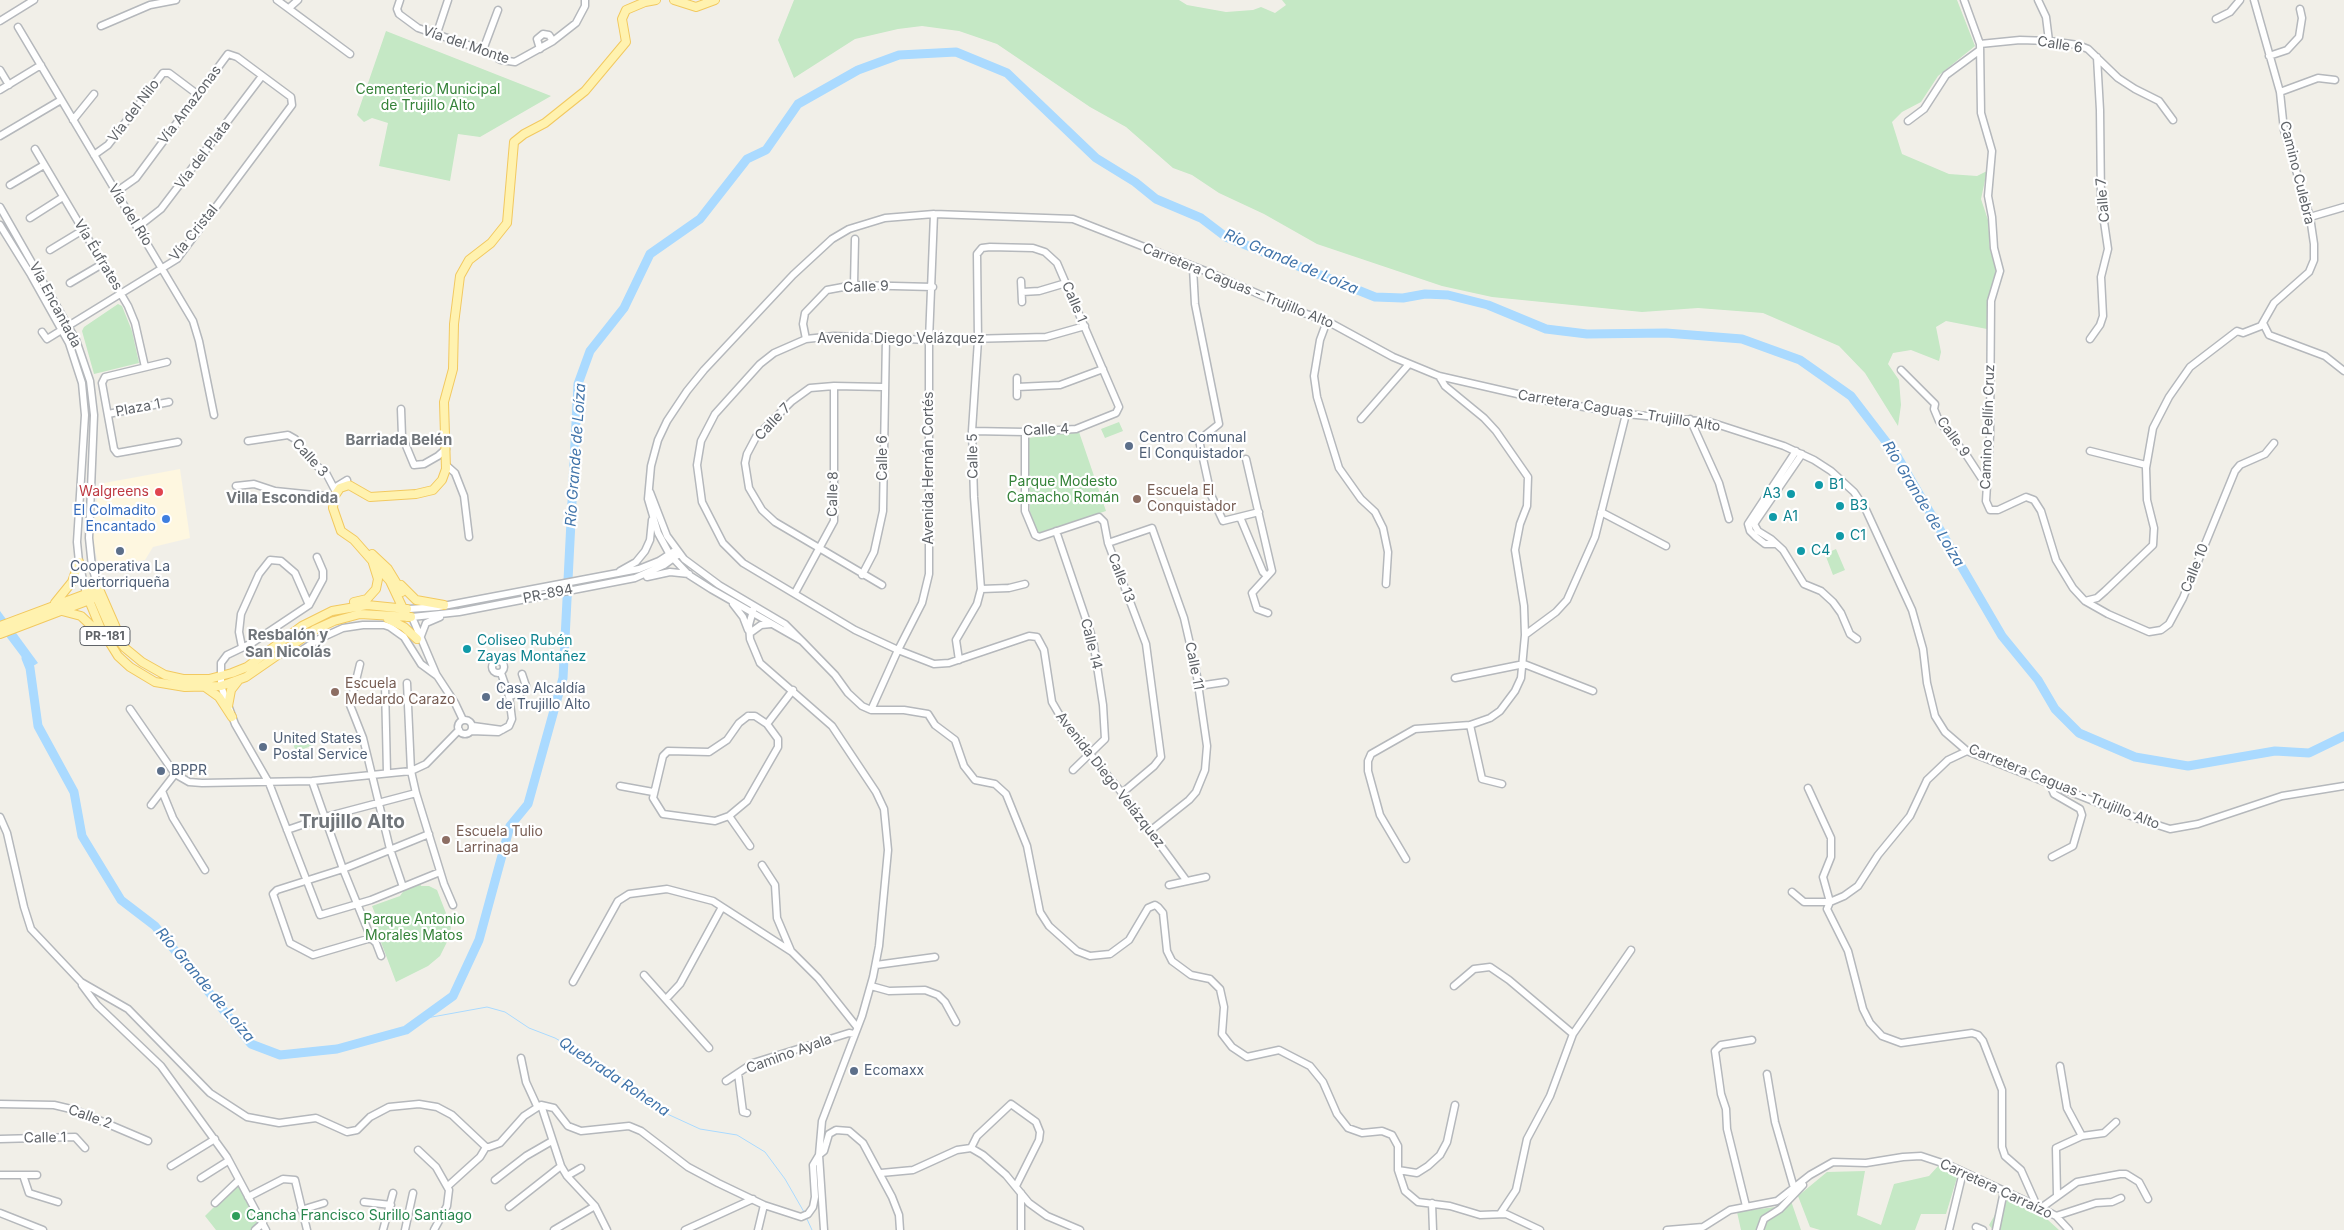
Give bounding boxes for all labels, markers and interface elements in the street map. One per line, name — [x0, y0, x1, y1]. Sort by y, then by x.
street label: Vía del Monte — [420, 22, 512, 68]
street label: Calle 6 — [2036, 33, 2084, 57]
street label: Vía Amazonas — [155, 62, 225, 148]
street label: Vía del Nilo — [105, 76, 163, 146]
park label: Cementerio Municipal de Trujillo Alto — [356, 82, 500, 114]
street label: Vía del Plata — [172, 117, 234, 193]
street label: Camino Culebra — [2276, 119, 2318, 227]
street label: Calle 7 — [2093, 177, 2113, 223]
street label: Vía del Río — [104, 181, 156, 249]
street label: Vía Cristal — [166, 202, 222, 264]
street label: Vía Éufrates — [70, 216, 126, 294]
water label: Río Grande de Loíza — [1221, 226, 1361, 298]
street label: Carretera Caguas - Trujillo Alto — [1140, 240, 1336, 332]
street label: Vía Encantada — [25, 259, 85, 351]
street label: Calle 9 — [843, 278, 889, 296]
street label: Calle 1 — [1058, 279, 1090, 325]
street label: Avenida Diego Velázquez — [817, 331, 985, 347]
street label: Camino Pellín Cruz — [1977, 364, 1999, 490]
water label: Río Grande de Loíza — [562, 383, 590, 527]
street label: Carretera Caguas - Trujillo Alto — [1517, 387, 1721, 435]
street label: Avenida Hernán Cortés — [921, 391, 937, 545]
street label: Plaza 1 — [114, 395, 162, 421]
street label: Calle 7 — [752, 400, 794, 444]
street label: Calle 9 — [1933, 414, 1973, 460]
street label: Calle 4 — [1023, 420, 1069, 440]
place label: Centro Comunal El Conquistador — [1139, 430, 1246, 462]
district label: Barriada Belén — [346, 431, 452, 449]
street label: Calle 5 — [964, 433, 982, 479]
street label: Calle 3 — [288, 435, 332, 481]
street label: Calle 6 — [875, 435, 891, 481]
water label: Río Grande de Loíza — [1878, 438, 1968, 570]
marker: Centro Comunal El Conquistador — [1123, 440, 1135, 452]
street label: Calle 8 — [824, 471, 842, 517]
park label: Parque Modesto Camacho Román — [1007, 474, 1119, 507]
place label: B1 — [1829, 477, 1844, 493]
marker: B1 — [1813, 479, 1825, 491]
place label: Escuela El Conquistador — [1147, 483, 1236, 516]
place label: Walgreens — [79, 484, 149, 500]
marker: Walgreens — [153, 486, 165, 498]
place label: A3 — [1763, 486, 1781, 502]
marker: A3 — [1785, 488, 1797, 500]
district label: Villa Escondida — [226, 489, 338, 507]
marker: Escuela El Conquistador — [1131, 493, 1143, 505]
place label: B3 — [1850, 498, 1868, 514]
marker: B3 — [1834, 500, 1846, 512]
place label: El Colmadito Encantado — [73, 503, 156, 536]
place label: A1 — [1783, 509, 1798, 525]
marker: A1 — [1767, 511, 1779, 523]
marker: El Colmadito Encantado — [160, 513, 172, 525]
place label: C1 — [1850, 528, 1866, 544]
marker: C1 — [1834, 530, 1846, 542]
street label: Calle 10 — [2178, 541, 2212, 595]
place label: C4 — [1811, 543, 1830, 559]
marker: Cooperativa La Puertorriqueña — [114, 545, 126, 557]
marker: C4 — [1795, 545, 1807, 557]
street label: Calle 13 — [1104, 551, 1138, 605]
place label: Cooperativa La Puertorriqueña — [70, 559, 170, 592]
street label: PR-894 — [521, 581, 575, 607]
street label: Calle 14 — [1077, 617, 1105, 671]
road number: PR-181 — [80, 626, 130, 646]
district label: Resbalón y San Nicolás — [245, 626, 331, 661]
place label: Coliseo Rubén Zayas Montañez — [477, 633, 586, 666]
street label: Calle 11 — [1181, 641, 1207, 691]
marker: Coliseo Rubén Zayas Montañez — [461, 643, 473, 655]
place label: Escuela Medardo Carazo — [345, 676, 455, 709]
place label: Casa Alcaldía de Trujillo Alto — [496, 681, 590, 714]
marker: Escuela Medardo Carazo — [329, 686, 341, 698]
marker: Casa Alcaldía de Trujillo Alto — [480, 691, 492, 703]
street label: Avenida Diego Velázquez — [1052, 709, 1168, 851]
place label: United States Postal Service — [273, 731, 368, 764]
marker: United States Postal Service — [257, 741, 269, 753]
street label: Carretera Caguas - Trujillo Alto — [1966, 741, 2162, 833]
place label: BPPR — [171, 763, 207, 779]
marker: BPPR — [155, 765, 167, 777]
district label: Trujillo Alto — [299, 811, 405, 833]
place label: Escuela Tulio Larrinaga — [456, 824, 543, 856]
marker: Escuela Tulio Larrinaga — [440, 834, 452, 846]
park label: Parque Antonio Morales Matos — [363, 912, 465, 944]
water label: Río Grande de Loíza — [152, 924, 258, 1046]
street label: Camino Ayala — [744, 1031, 834, 1077]
water label: Quebrada Rohena — [555, 1033, 673, 1121]
place label: Ecomaxx — [864, 1063, 924, 1079]
marker: Ecomaxx — [848, 1065, 860, 1077]
street label: Calle 2 — [66, 1101, 114, 1133]
street label: Calle 1 — [24, 1129, 66, 1147]
street label: Carretera Carraízo — [1937, 1156, 2055, 1222]
place label: Cancha Francisco Surillo Santiago — [246, 1208, 472, 1224]
marker: Cancha Francisco Surillo Santiago — [230, 1210, 242, 1222]

